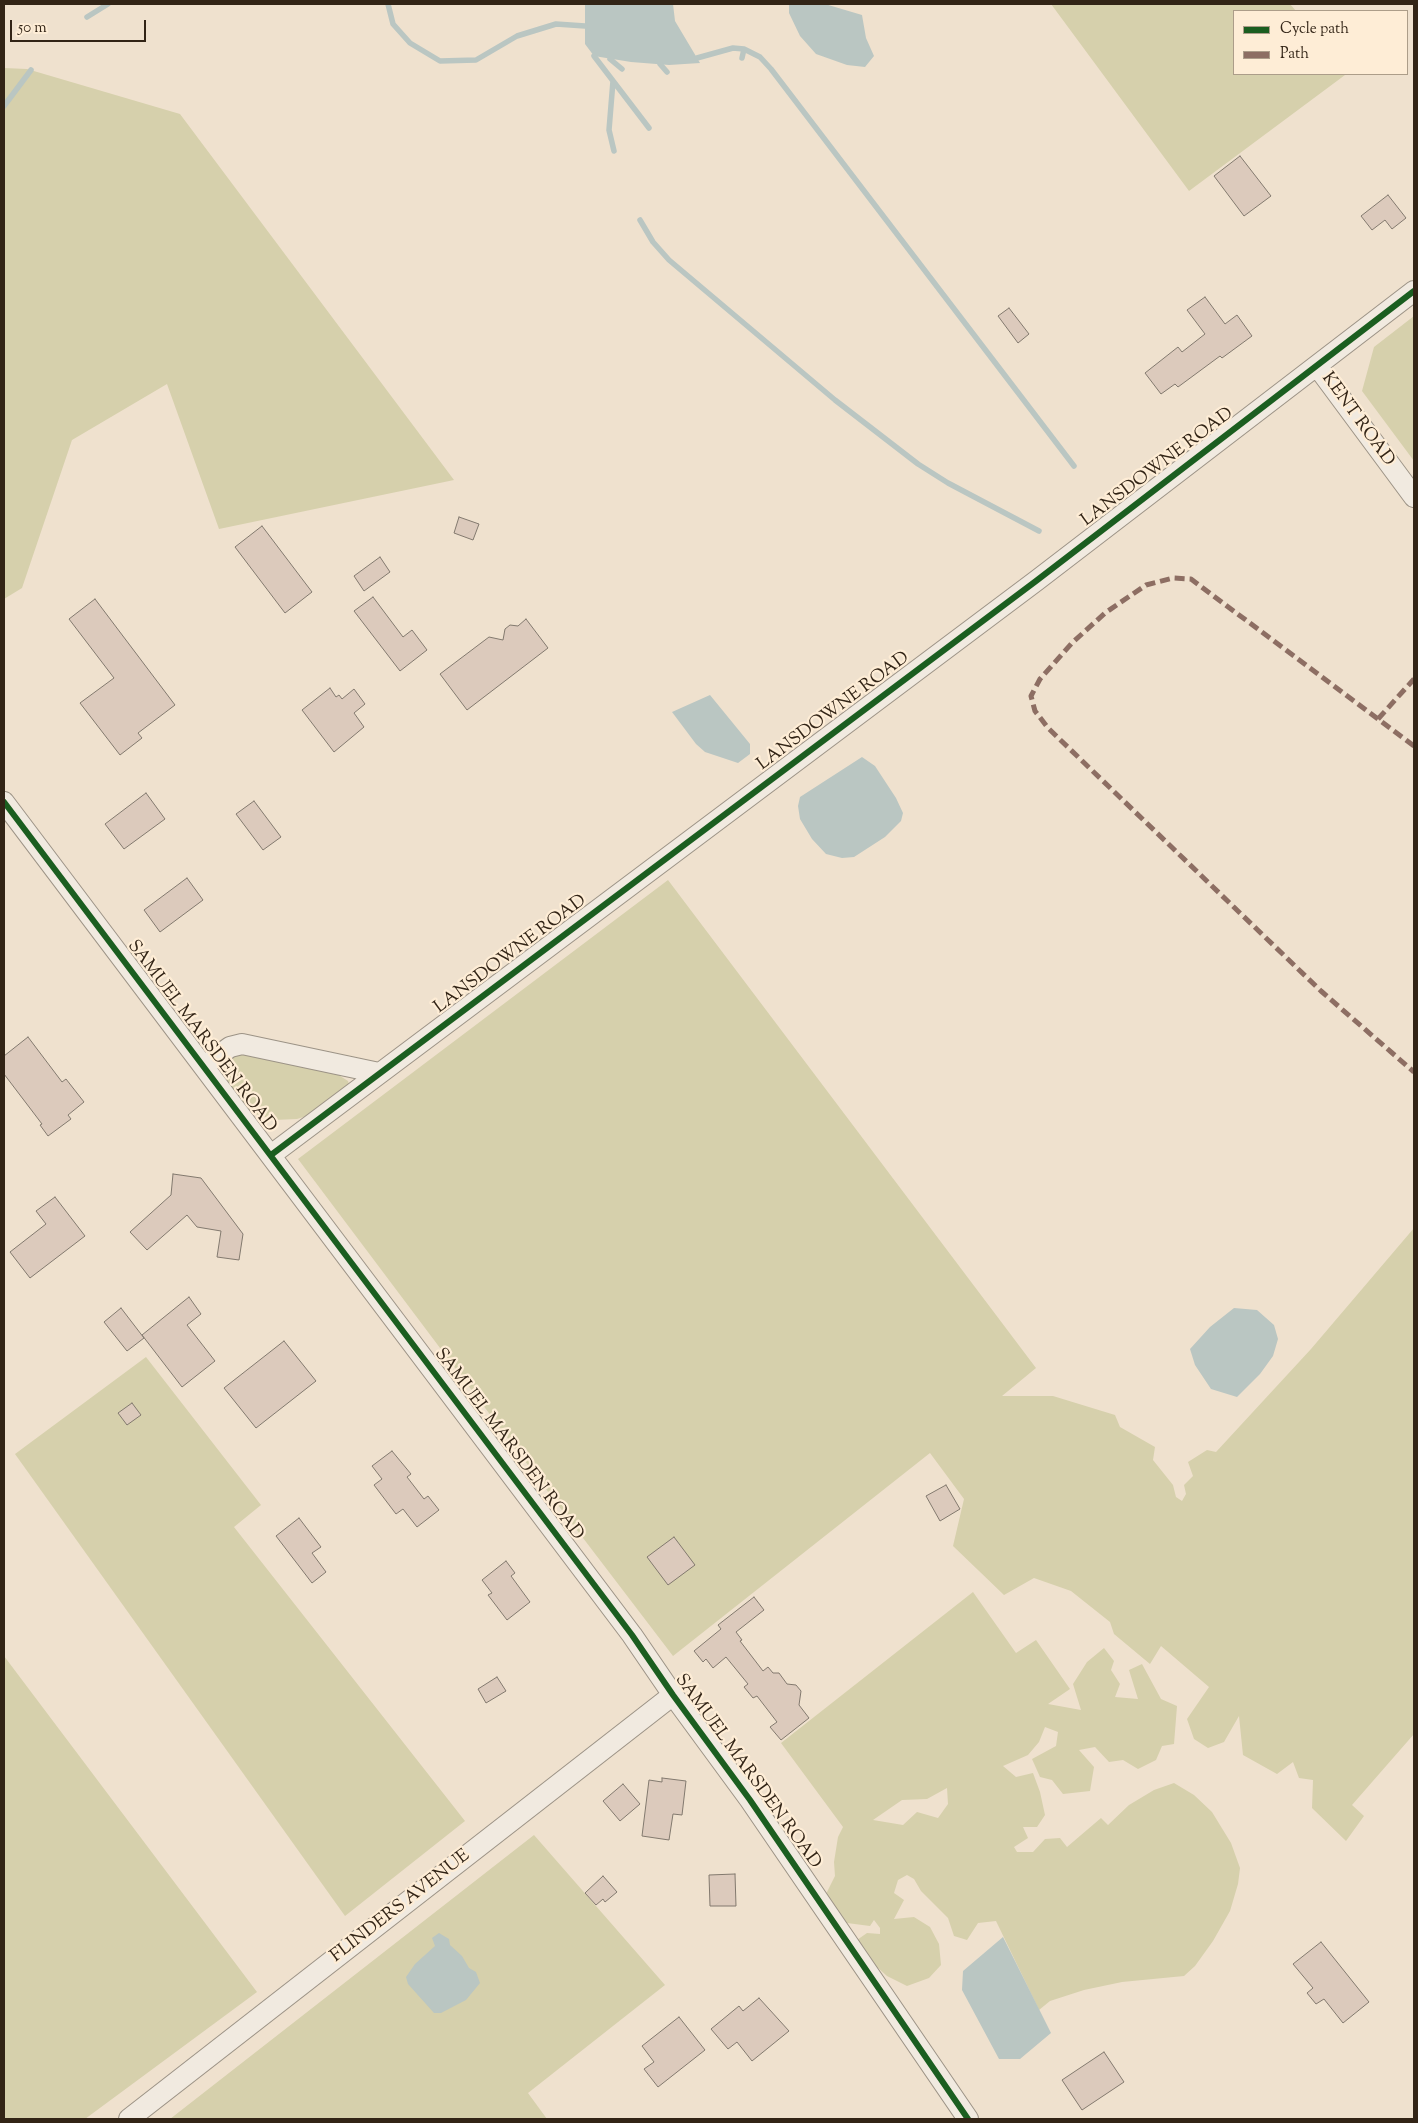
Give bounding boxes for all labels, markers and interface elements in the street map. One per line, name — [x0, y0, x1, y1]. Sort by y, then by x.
scale bar — [12, 10, 149, 42]
legend — [1233, 10, 1408, 75]
text: 50 m — [18, 18, 47, 39]
text: Cycle path — [1280, 19, 1349, 40]
text: Path — [1280, 44, 1309, 65]
street label: KENT ROAD — [1316, 369, 1398, 471]
street label: LANSDOWNE ROAD — [1078, 404, 1238, 532]
street label: LANSDOWNE ROAD — [754, 648, 914, 776]
street label: LANSDOWNE ROAD — [431, 891, 591, 1019]
street label: SAMUEL MARSDEN ROAD — [122, 937, 280, 1137]
street label: SAMUEL MARSDEN ROAD — [429, 1345, 587, 1545]
street label: SAMUEL MARSDEN ROAD — [669, 1671, 825, 1873]
street label: FLINDERS AVENUE — [327, 1846, 475, 1968]

